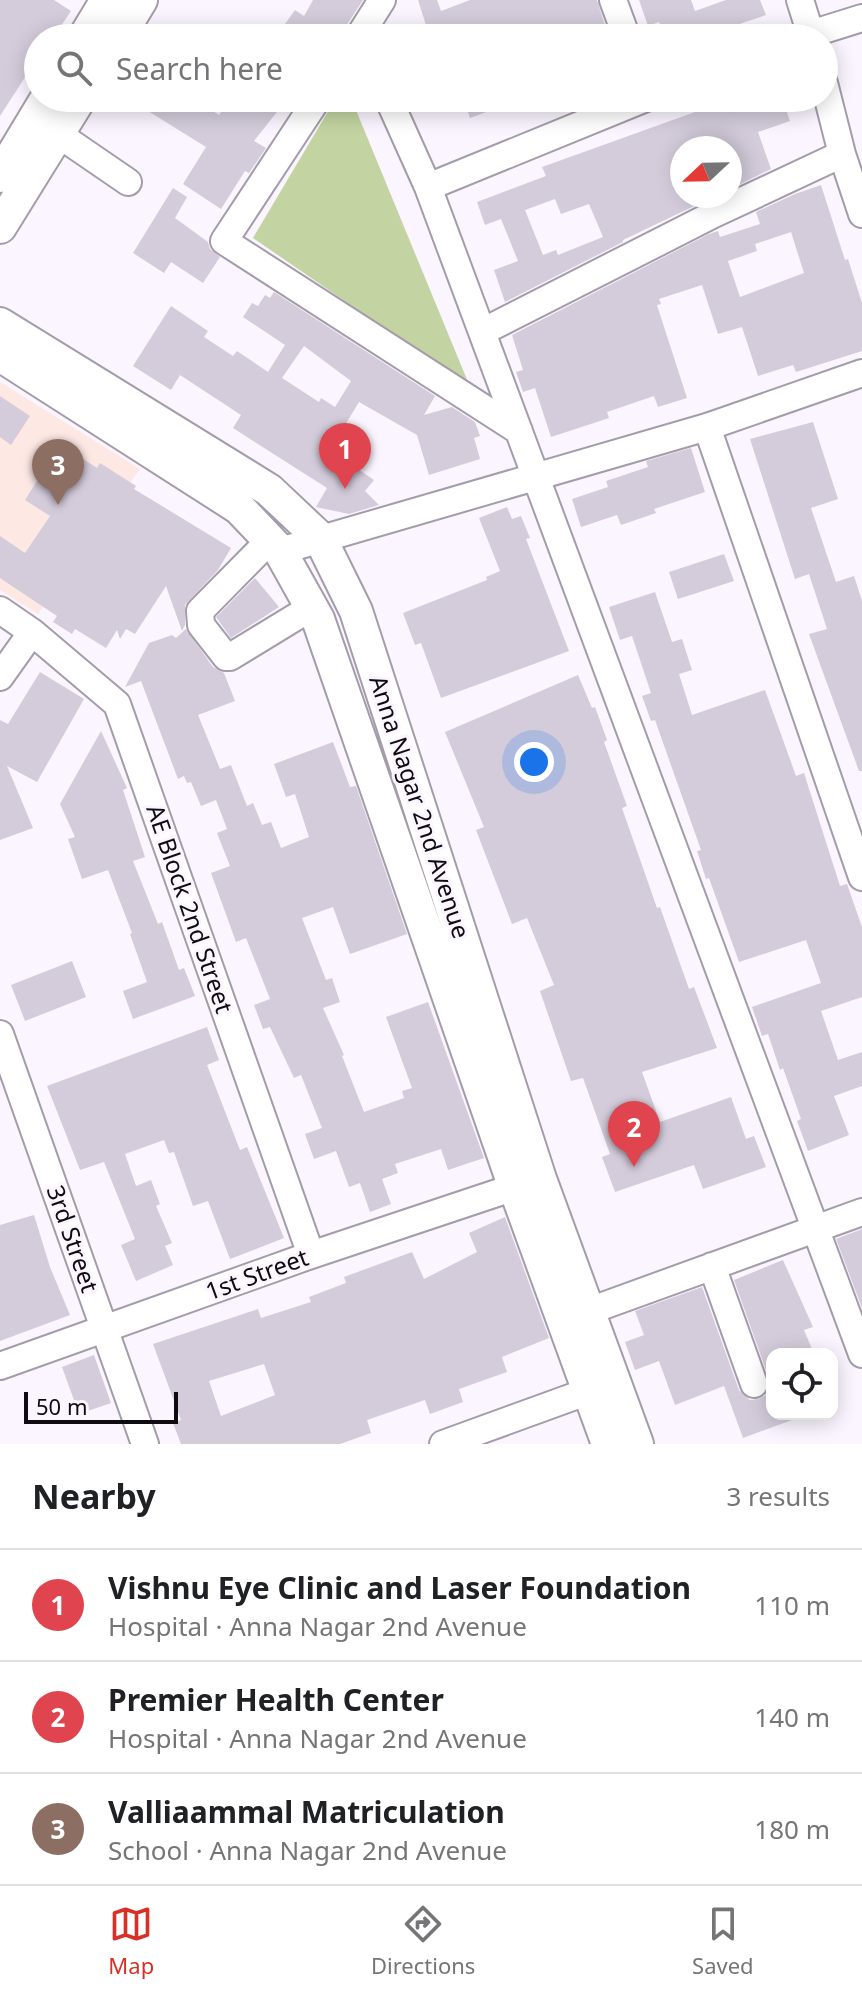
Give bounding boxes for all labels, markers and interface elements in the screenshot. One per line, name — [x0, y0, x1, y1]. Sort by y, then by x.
search box — [24, 24, 838, 112]
icon: search — [52, 46, 96, 90]
text: Search here — [116, 48, 283, 89]
north arrow — [670, 136, 742, 208]
pin: 1 — [319, 423, 371, 489]
pin: 3 — [32, 439, 84, 505]
street label: Anna Nagar 2nd Avenue — [362, 671, 479, 942]
your location — [514, 742, 554, 782]
street label: AE Block 2nd Street — [139, 800, 242, 1017]
pin: 2 — [608, 1101, 660, 1167]
street label: 3rd Street — [40, 1181, 107, 1297]
street label: 1st Street — [201, 1240, 313, 1307]
map controls — [766, 1348, 838, 1420]
button: locate — [766, 1348, 838, 1420]
scale bar — [24, 1388, 178, 1424]
text: 50 m — [36, 1391, 87, 1421]
text: Nearby — [32, 1473, 156, 1519]
text: 3 results — [726, 1478, 830, 1514]
text: Vishnu Eye Clinic and Laser Foundation — [108, 1567, 691, 1608]
text: 1 — [51, 1587, 65, 1623]
text: 110 m — [754, 1587, 830, 1623]
text: Hospital · Anna Nagar 2nd Avenue — [108, 1608, 527, 1644]
text: Premier Health Center — [108, 1679, 444, 1720]
text: 2 — [51, 1699, 65, 1735]
text: 140 m — [754, 1699, 830, 1735]
text: Hospital · Anna Nagar 2nd Avenue — [108, 1720, 527, 1756]
text: Valliaammal Matriculation — [108, 1791, 505, 1832]
text: 3 — [51, 1811, 65, 1847]
text: 180 m — [754, 1811, 830, 1847]
text: School · Anna Nagar 2nd Avenue — [108, 1832, 507, 1868]
tab: Map — [108, 1902, 154, 1980]
tab: Directions — [371, 1902, 475, 1980]
tab: Saved — [692, 1902, 754, 1980]

